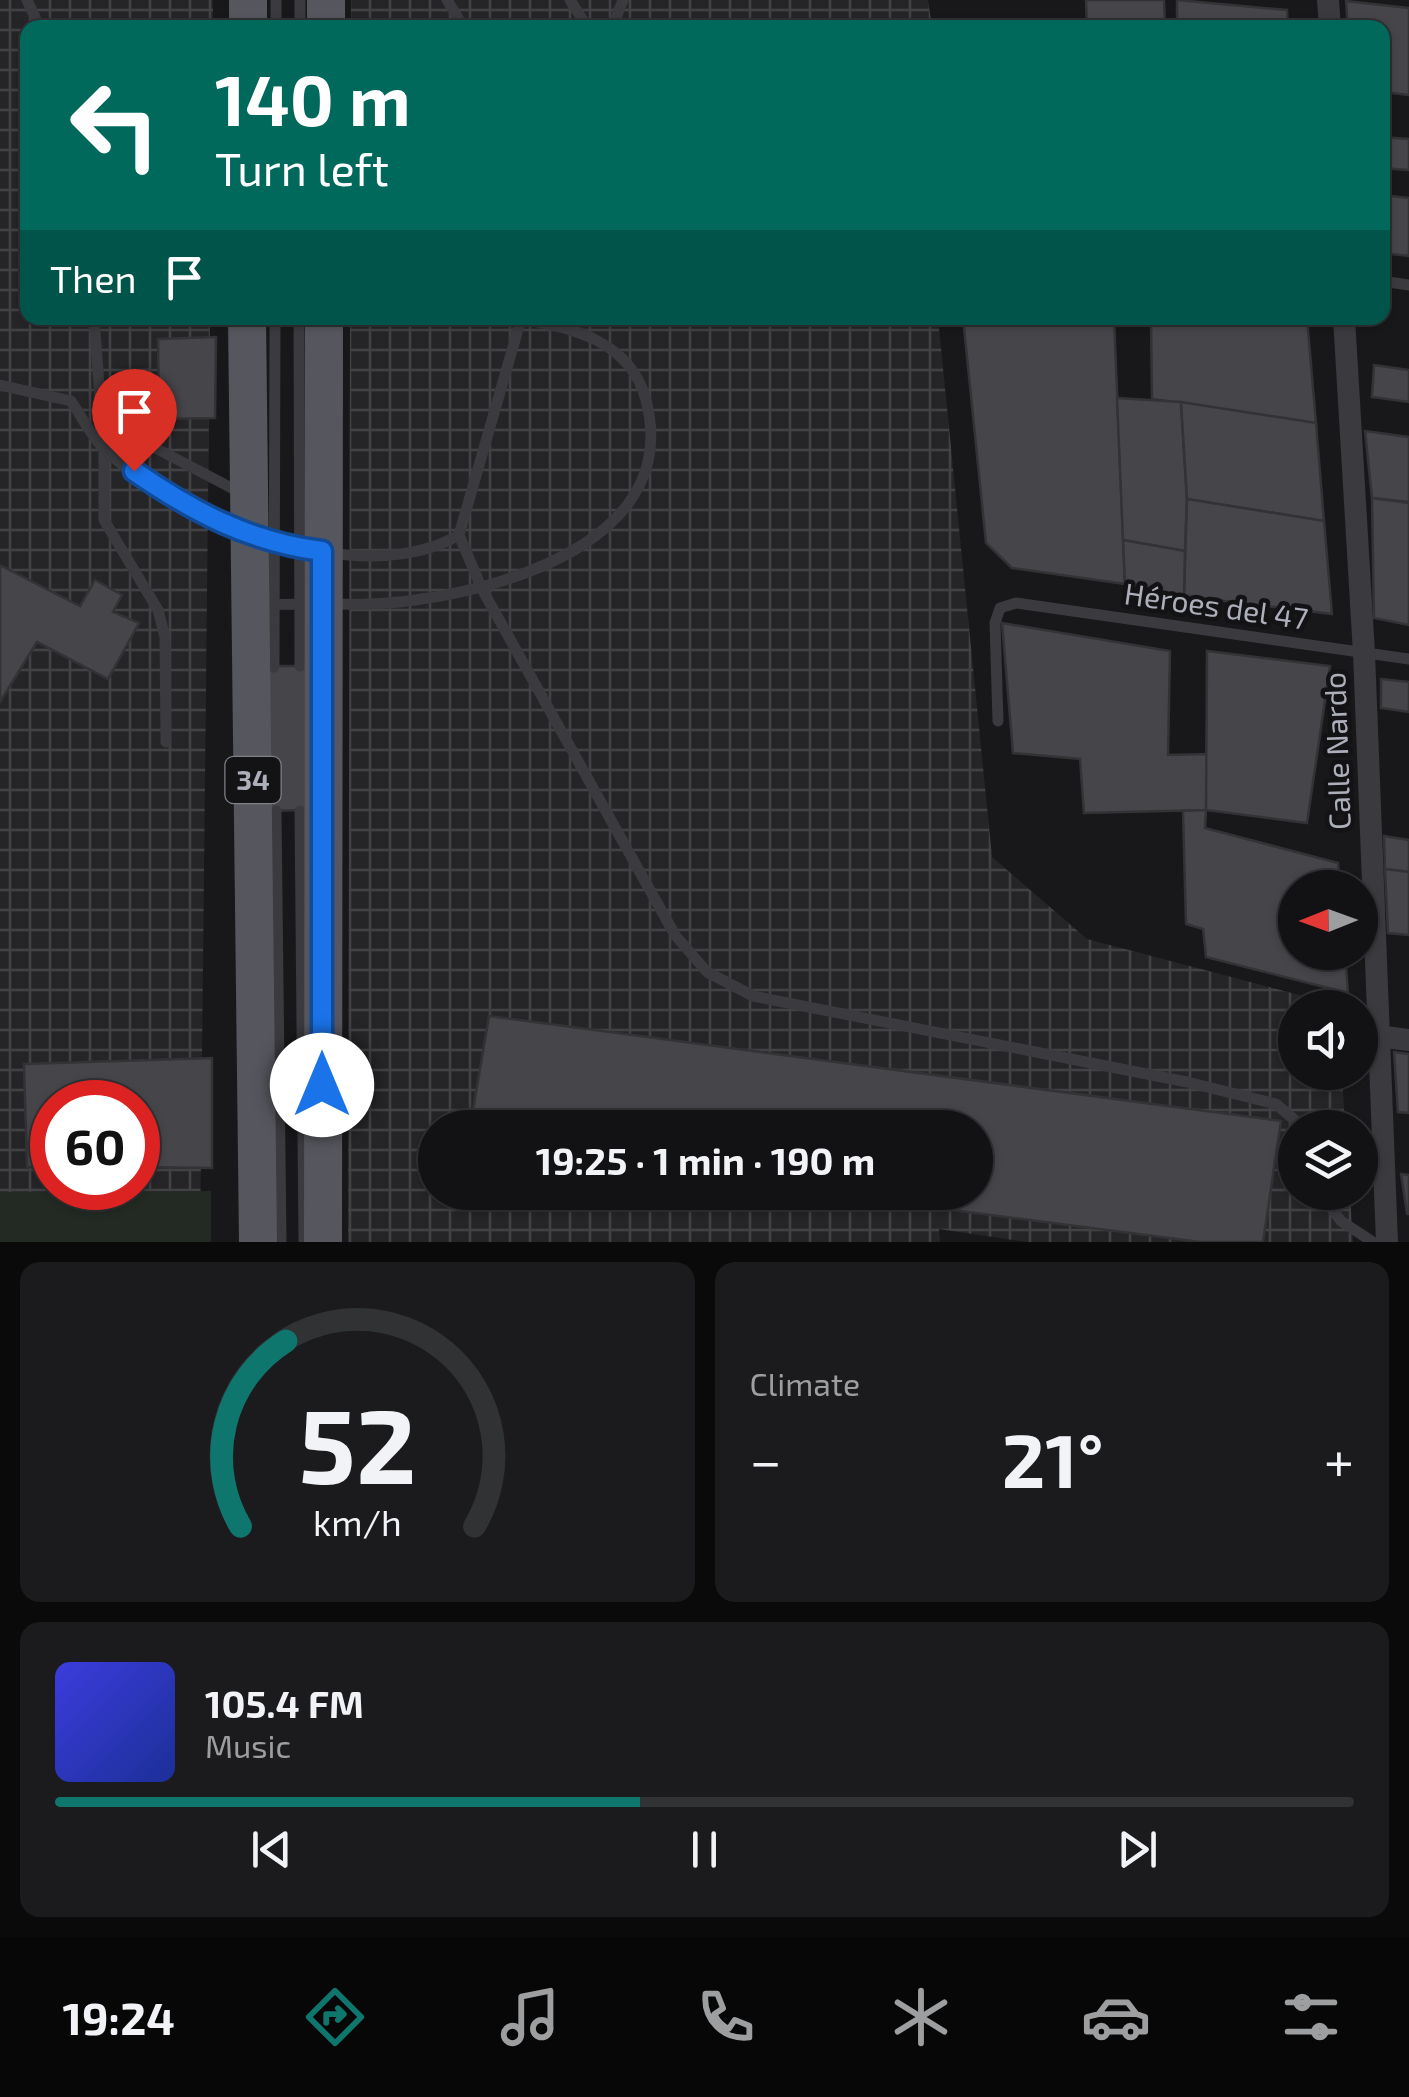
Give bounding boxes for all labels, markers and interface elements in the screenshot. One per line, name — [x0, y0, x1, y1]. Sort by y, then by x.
text: 140 m — [215, 56, 411, 140]
icon: left — [50, 60, 180, 190]
text: Turn left — [215, 141, 389, 195]
icon: arrive — [157, 250, 212, 305]
text: Then — [50, 255, 137, 301]
pin — [92, 369, 177, 472]
icon: arrive — [107, 384, 162, 439]
street label: Héroes del 47 — [1122, 574, 1310, 636]
street label: Calle Nardo — [1315, 672, 1357, 831]
road number: 34 — [226, 757, 280, 803]
north arrow — [1278, 870, 1378, 970]
map controls — [1278, 870, 1378, 1210]
button: sound — [1278, 990, 1378, 1090]
position arrow — [270, 1033, 374, 1137]
speed limit sign: 60 — [30, 1080, 160, 1210]
button: layers — [1278, 1110, 1378, 1210]
text: 19:25 · 1 min · 190 m — [536, 1137, 875, 1183]
text: Climate — [750, 1364, 860, 1402]
text: 52 — [298, 1380, 416, 1505]
text: 21° — [1002, 1413, 1104, 1503]
text: − — [750, 1426, 782, 1492]
text: + — [1324, 1426, 1354, 1492]
text: km/h — [313, 1500, 402, 1543]
text: 105.4 FM — [205, 1680, 364, 1726]
text: Music — [205, 1726, 291, 1764]
icon: previous — [244, 1822, 299, 1877]
icon: pause — [677, 1822, 732, 1877]
icon: next — [1110, 1822, 1165, 1877]
icon: directions — [300, 1982, 370, 2052]
icon: music — [495, 1982, 565, 2052]
icon: phone — [691, 1982, 761, 2052]
icon: climate — [886, 1982, 956, 2052]
icon: car — [1081, 1982, 1151, 2052]
icon: filters — [1276, 1982, 1346, 2052]
text: 19:24 — [63, 1990, 175, 2044]

